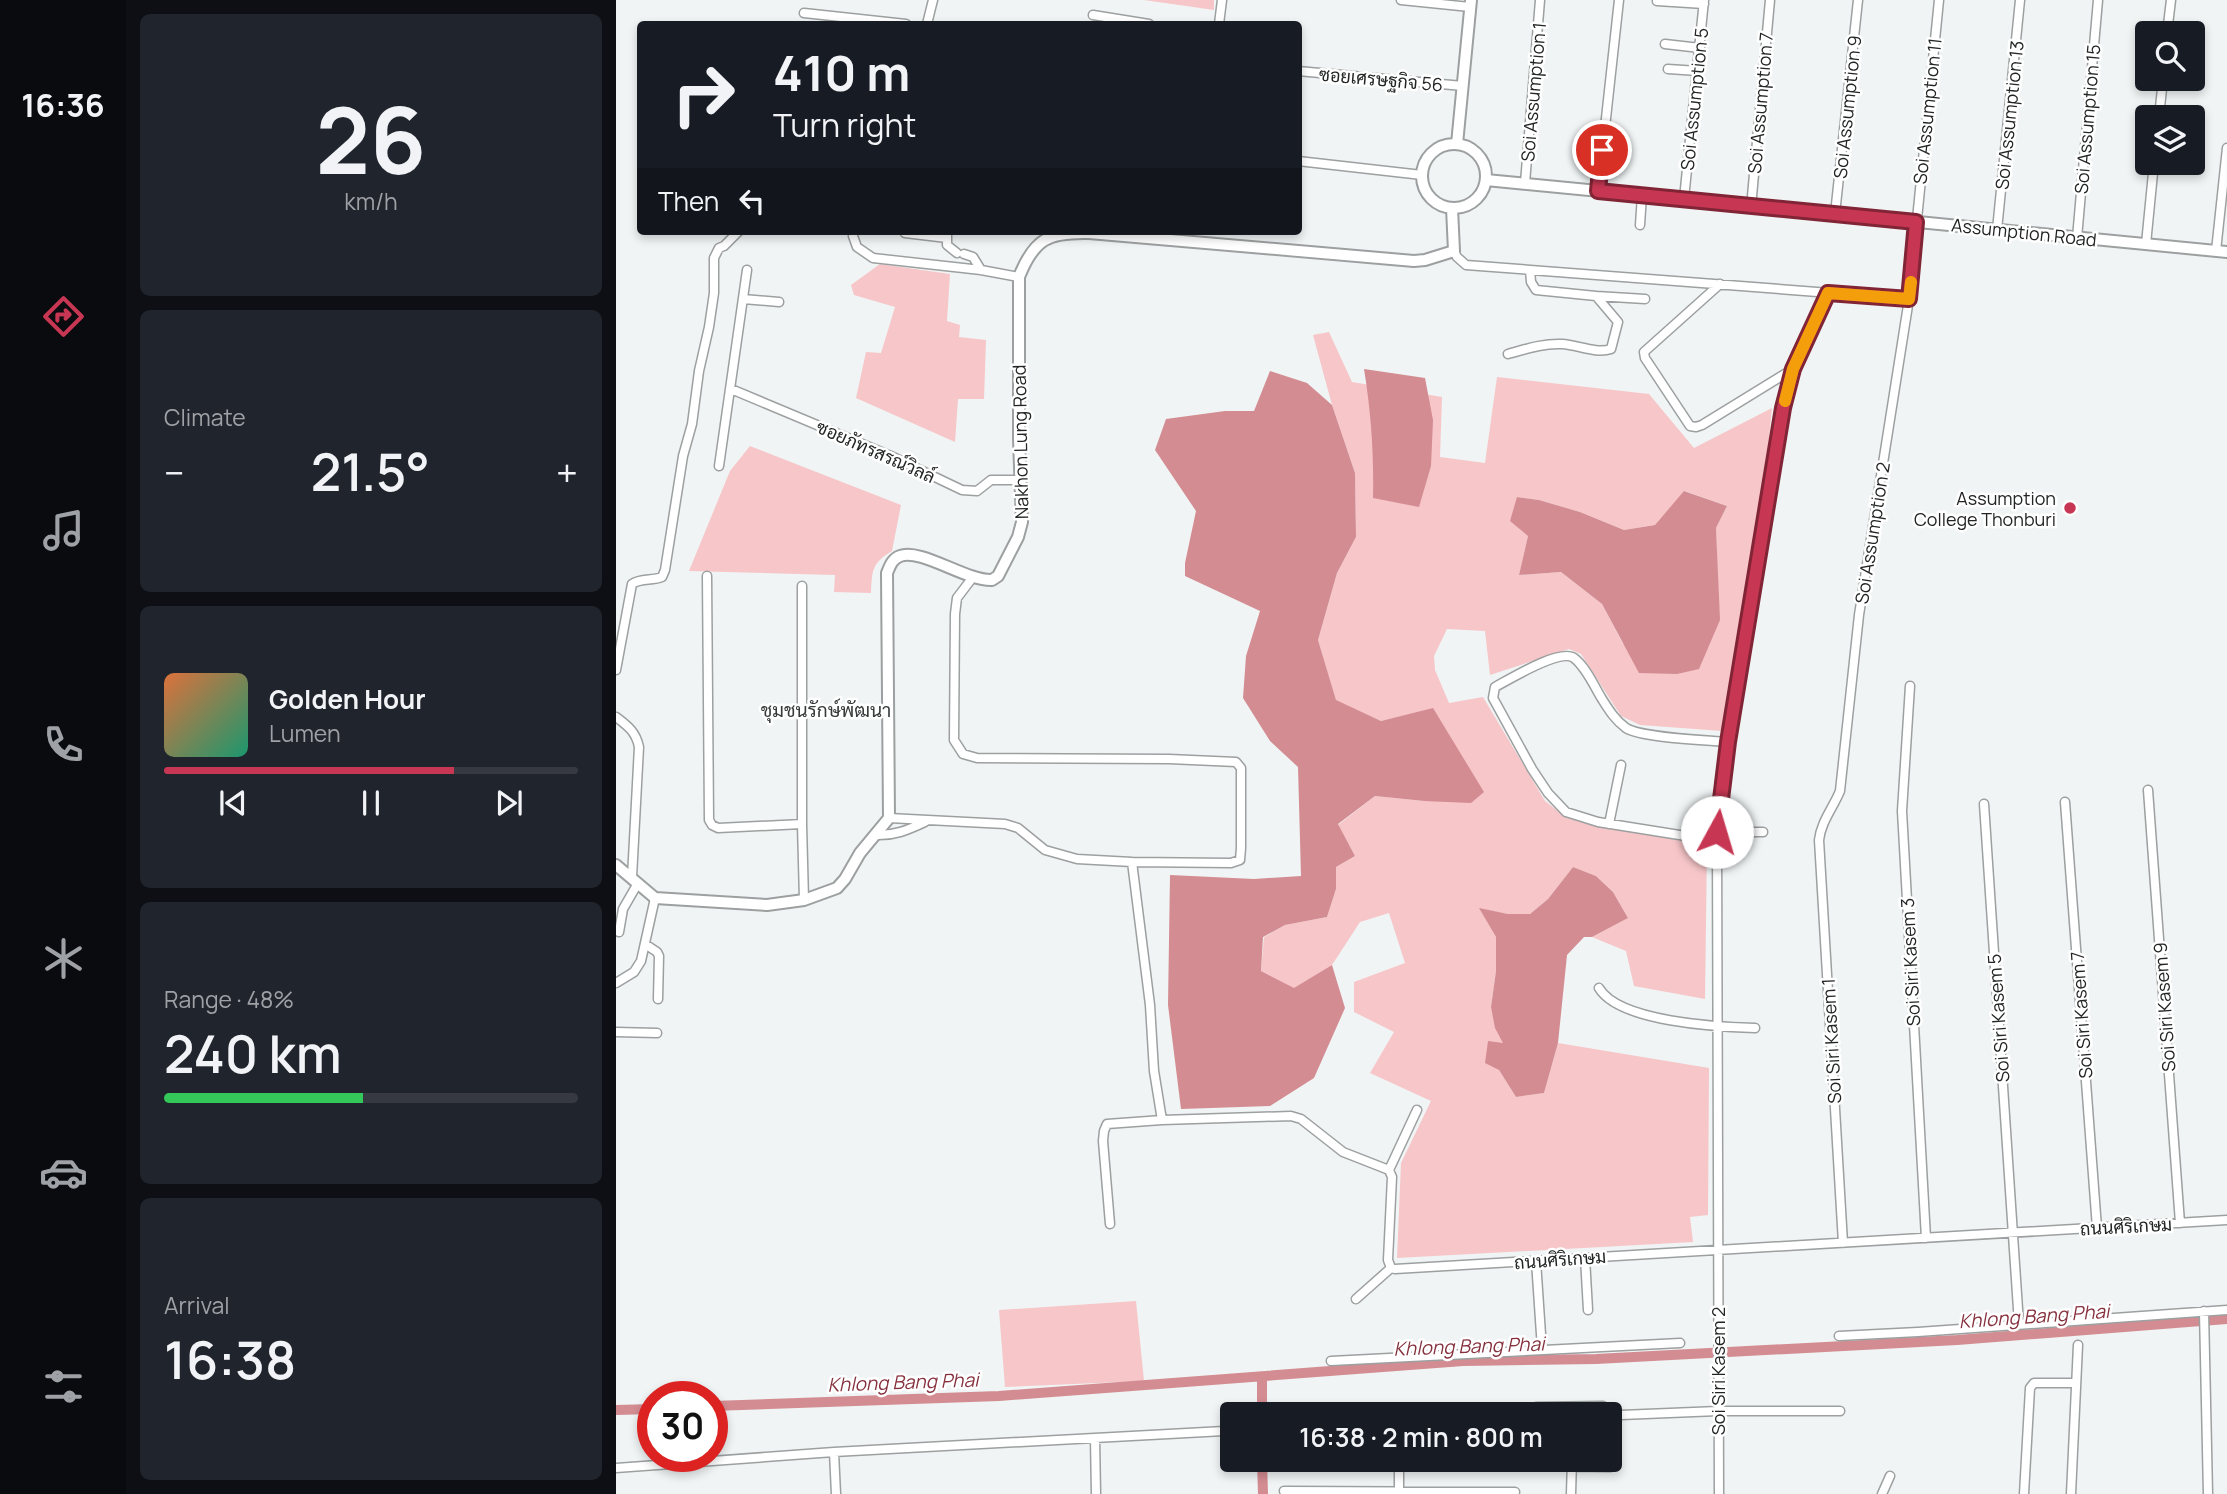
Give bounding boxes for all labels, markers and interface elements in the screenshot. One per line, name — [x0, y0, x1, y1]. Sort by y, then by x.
street label: Soi Assumption 1 — [1515, 21, 1551, 163]
map controls — [2135, 21, 2205, 175]
button: search — [2135, 21, 2205, 91]
street label: Soi Assumption 5 — [1675, 27, 1713, 171]
street label: Soi Assumption 7 — [1742, 31, 1778, 175]
street label: Soi Assumption 9 — [1828, 34, 1866, 180]
street label: Soi Assumption 11 — [1907, 37, 1947, 185]
text: 410 m — [773, 39, 910, 106]
street label: Soi Assumption 13 — [1989, 39, 2029, 191]
street label: Soi Assumption 15 — [2068, 43, 2106, 195]
icon: right — [658, 49, 749, 140]
street label: ซอยเศรษฐกิจ 56 — [1318, 62, 1444, 97]
text: 26 — [316, 77, 426, 201]
text: 16:36 — [21, 83, 105, 127]
text: Turn right — [773, 103, 916, 147]
button: layers — [2135, 105, 2205, 175]
pin — [1572, 120, 1632, 180]
icon: arrive — [1583, 131, 1621, 169]
icon: left — [733, 182, 771, 220]
text: Then — [658, 183, 719, 219]
text: km/h — [344, 185, 398, 217]
street label: Assumption Road — [1950, 212, 2098, 252]
icon: directions — [39, 292, 88, 341]
street label: Nakhon Lung Road — [1007, 365, 1033, 519]
text: Climate — [164, 401, 246, 433]
street label: ซอยภัทรสรณ์วิลล์ — [813, 414, 939, 488]
text: 21.5° — [311, 436, 430, 507]
text: − — [164, 446, 185, 498]
text: + — [556, 446, 578, 498]
street label: Soi Assumption 2 — [1849, 460, 1895, 606]
place label: Assumption College Thonburi — [1914, 486, 2056, 531]
marker: Assumption College Thonburi — [2062, 500, 2078, 516]
icon: music — [39, 506, 88, 555]
text: Golden Hour — [269, 681, 426, 717]
district label: ชุมชนรักษ์พัฒนา — [761, 697, 891, 723]
text: Lumen — [269, 717, 341, 749]
icon: phone — [39, 720, 88, 769]
icon: previous — [214, 784, 252, 822]
icon: pause — [352, 784, 390, 822]
icon: next — [490, 784, 528, 822]
position arrow — [1680, 795, 1754, 869]
street label: Soi Siri Kasem 3 — [1895, 897, 1925, 1027]
icon: climate — [39, 934, 88, 983]
street label: Soi Siri Kasem 9 — [2148, 942, 2180, 1072]
street label: Soi Siri Kasem 7 — [2065, 951, 2097, 1079]
street label: Soi Siri Kasem 5 — [1982, 953, 2014, 1083]
street label: Soi Siri Kasem 1 — [1816, 978, 1846, 1104]
text: Range · 48% — [164, 983, 294, 1015]
text: 240 km — [164, 1018, 342, 1089]
icon: car — [39, 1148, 88, 1197]
street label: ถนนศิริเกษม — [2079, 1212, 2173, 1240]
street label: ถนนศิริเกษม — [1513, 1244, 1607, 1274]
text: Arrival — [164, 1289, 230, 1321]
water label: Khlong Bang Phai — [1958, 1298, 2113, 1334]
street label: Soi Siri Kasem 2 — [1706, 1307, 1730, 1435]
text: 16:38 — [164, 1324, 296, 1395]
water label: Khlong Bang Phai — [1393, 1330, 1547, 1362]
icon: filters — [39, 1362, 88, 1411]
water label: Khlong Bang Phai — [827, 1366, 981, 1398]
speed limit sign: 30 — [637, 1381, 728, 1472]
text: 16:38 · 2 min · 800 m — [1299, 1419, 1543, 1455]

